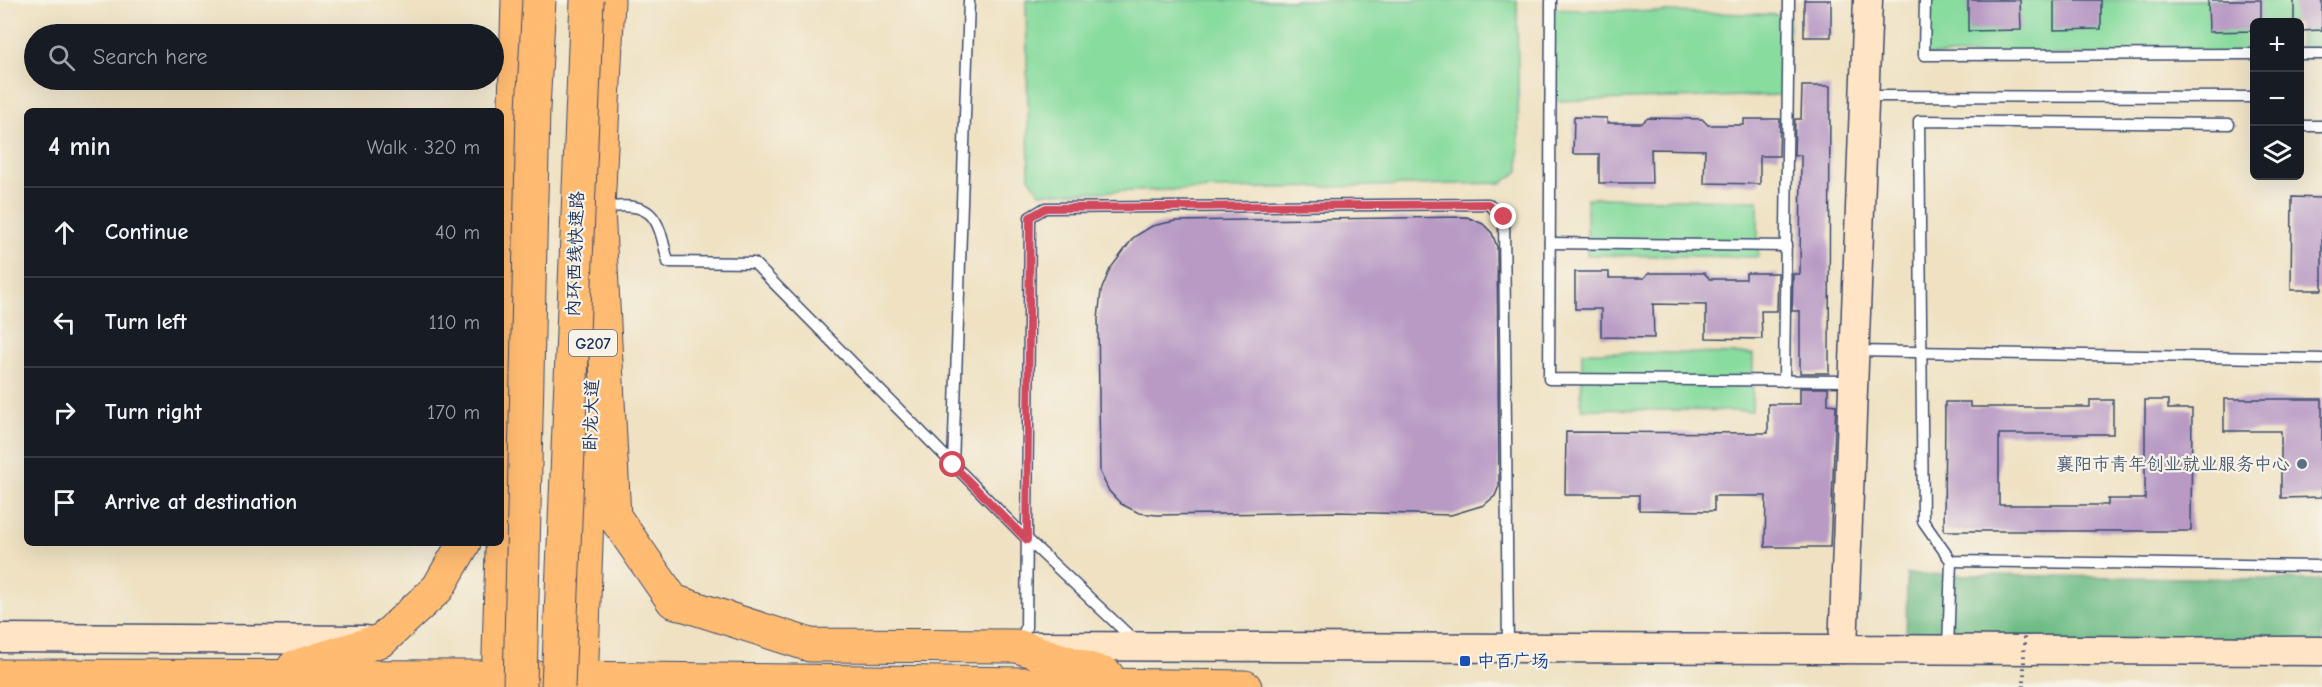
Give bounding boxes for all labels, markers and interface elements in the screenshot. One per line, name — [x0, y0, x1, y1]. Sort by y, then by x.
map controls — [2250, 18, 2304, 180]
button: + — [2250, 18, 2304, 72]
search box — [24, 24, 504, 90]
icon: search — [45, 41, 78, 74]
text: Search here — [93, 44, 208, 70]
button: − — [2250, 72, 2304, 126]
button: layers — [2250, 126, 2304, 180]
text: 4 min — [48, 132, 111, 162]
text: Walk · 320 m — [367, 136, 480, 159]
street label: 内环西线快速路 — [563, 191, 588, 317]
route end — [1490, 203, 1516, 229]
icon: ahead — [48, 216, 81, 249]
text: Continue — [105, 219, 188, 245]
text: 40 m — [435, 221, 480, 244]
icon: left — [48, 306, 81, 339]
text: Turn left — [105, 309, 187, 335]
text: 110 m — [429, 311, 480, 334]
road number: G207 — [569, 330, 617, 356]
street label: 卧龙大道 — [580, 379, 603, 451]
icon: right — [48, 396, 81, 429]
text: Turn right — [105, 399, 202, 425]
text: 170 m — [427, 401, 480, 424]
route start — [939, 451, 965, 477]
place label: 襄阳市青年创业就业服务中心 — [2056, 454, 2290, 475]
marker: 襄阳市青年创业就业服务中心 — [2295, 457, 2309, 471]
icon: arrive — [48, 486, 81, 519]
text: Arrive at destination — [105, 489, 297, 515]
place label: 中百广场 — [1477, 651, 1549, 672]
marker: 中百广场 — [1458, 654, 1472, 668]

